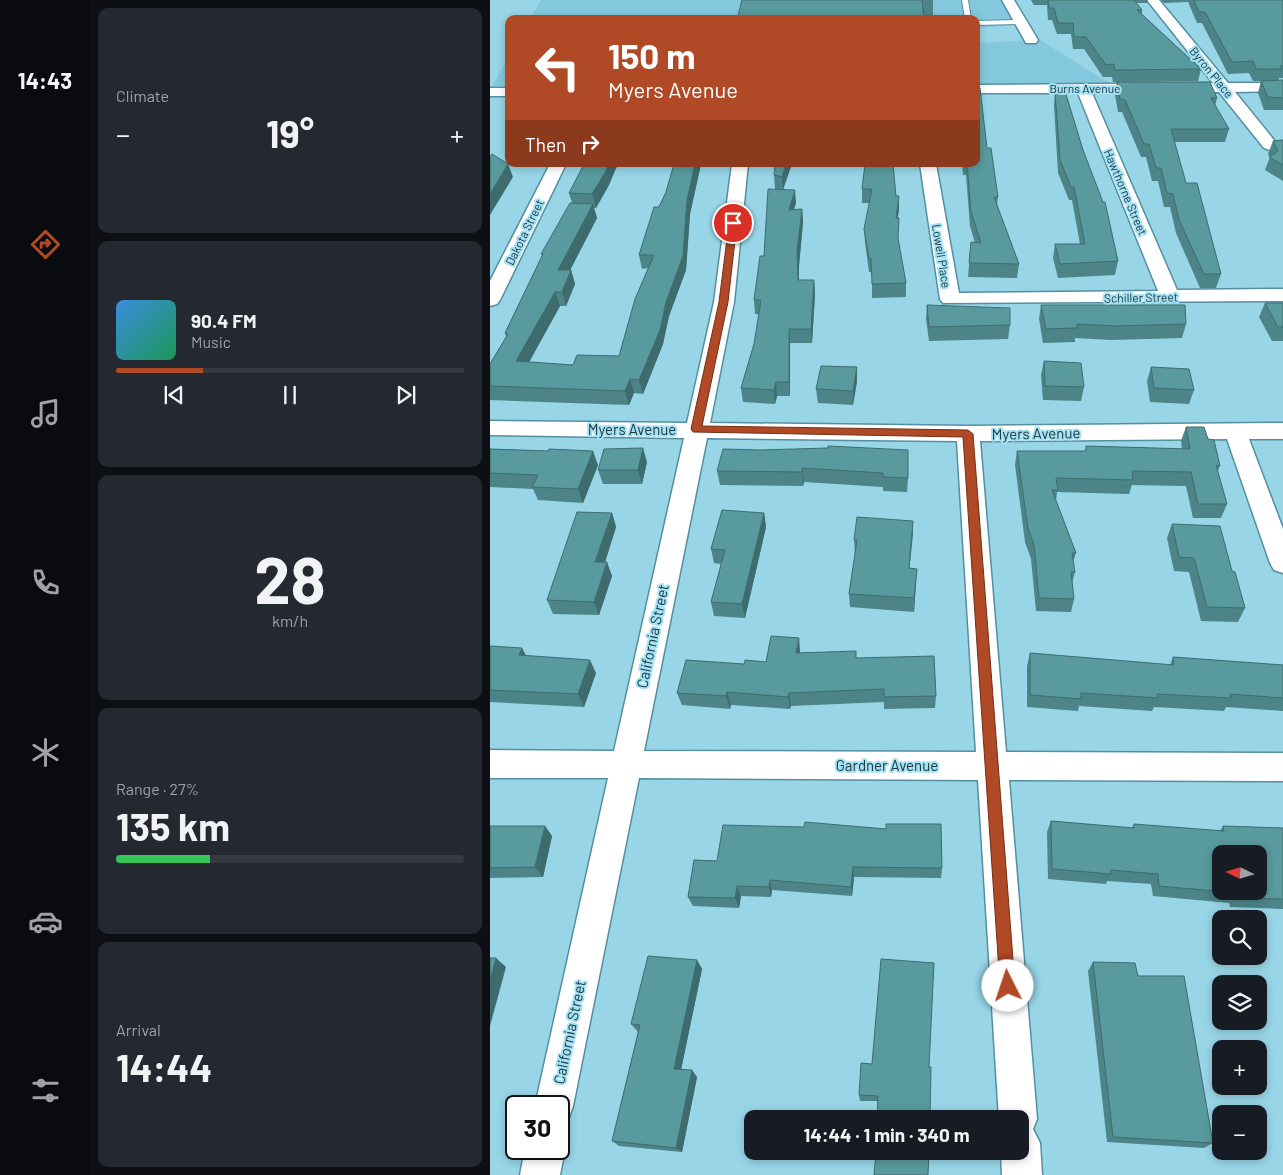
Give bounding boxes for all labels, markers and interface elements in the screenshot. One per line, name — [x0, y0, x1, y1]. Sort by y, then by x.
text: 150 m — [608, 34, 695, 76]
icon: left — [525, 35, 590, 100]
street label: Byron Place — [1187, 44, 1237, 100]
text: 14:43 — [18, 67, 72, 93]
text: Myers Avenue — [608, 76, 738, 102]
street label: Burns Avenue — [1050, 81, 1120, 95]
text: Climate — [116, 86, 169, 105]
text: 19° — [266, 110, 314, 156]
text: − — [116, 117, 130, 151]
text: + — [450, 117, 464, 151]
icon: right — [576, 130, 604, 158]
text: Then — [525, 133, 566, 156]
street label: Hawthorne Street — [1102, 147, 1150, 237]
street label: Dakota Street — [502, 197, 546, 267]
pin — [712, 202, 754, 244]
icon: arrive — [719, 209, 747, 237]
street label: Lowell Place — [930, 223, 954, 289]
icon: directions — [28, 227, 63, 262]
street label: Schiller Street — [1104, 289, 1178, 305]
text: 90.4 FM — [191, 309, 257, 332]
text: Music — [191, 332, 231, 351]
icon: previous — [160, 381, 188, 409]
icon: pause — [276, 381, 304, 409]
icon: next — [392, 381, 420, 409]
icon: music — [28, 396, 63, 431]
street label: Myers Avenue — [588, 420, 676, 438]
street label: Myers Avenue — [992, 423, 1080, 443]
text: 28 — [254, 539, 326, 617]
icon: phone — [28, 565, 63, 600]
street label: California Street — [632, 582, 672, 690]
text: km/h — [272, 611, 308, 630]
icon: climate — [28, 735, 63, 770]
street label: Gardner Avenue — [836, 756, 938, 774]
text: Range · 27% — [116, 779, 199, 798]
text: 135 km — [116, 803, 230, 849]
north arrow — [1212, 845, 1268, 900]
map controls — [1212, 845, 1267, 1160]
icon: car — [28, 904, 63, 939]
button: search — [1212, 910, 1267, 965]
position arrow — [981, 959, 1033, 1011]
button: layers — [1212, 975, 1267, 1030]
street label: California Street — [549, 978, 589, 1086]
text: Arrival — [116, 1020, 161, 1039]
button: + — [1212, 1040, 1267, 1095]
text: 14:44 — [116, 1044, 212, 1090]
icon: filters — [28, 1073, 63, 1108]
speed limit sign: 30 — [505, 1095, 570, 1160]
button: − — [1212, 1105, 1267, 1160]
text: 14:44 · 1 min · 340 m — [803, 1123, 970, 1146]

